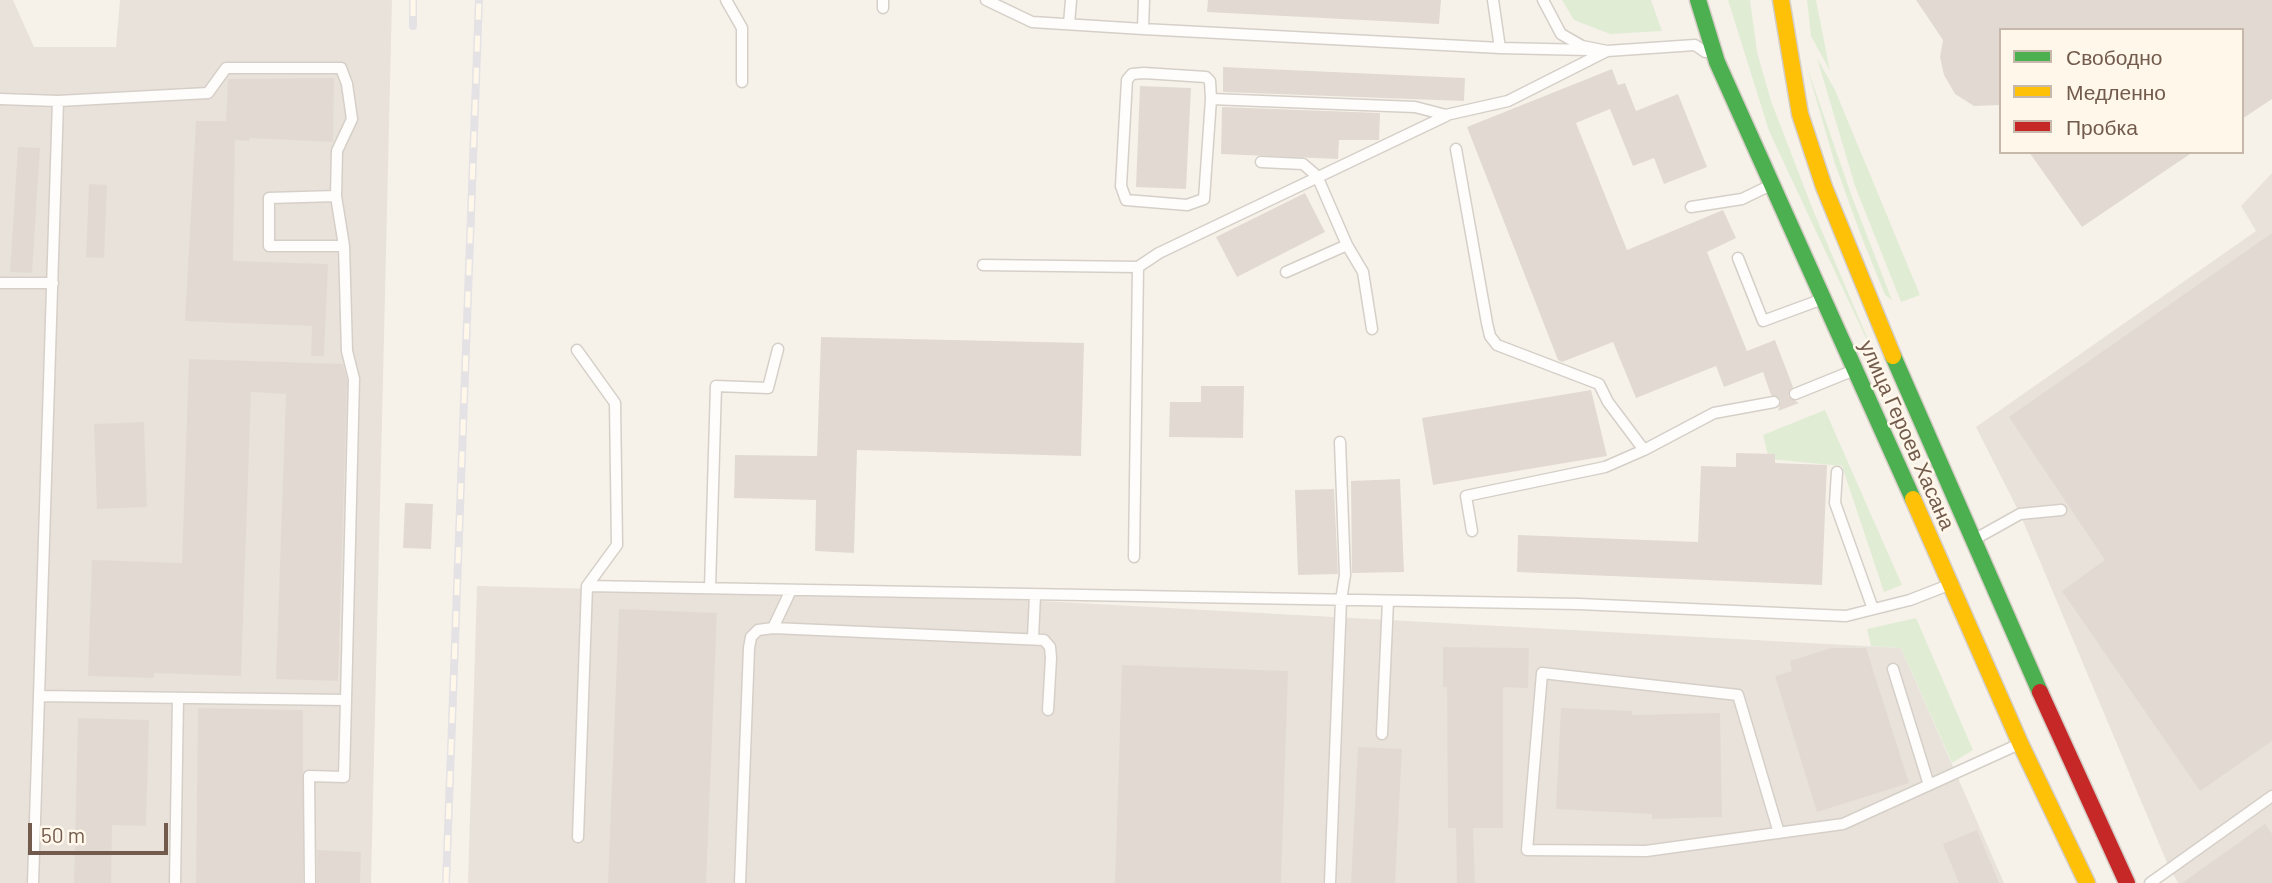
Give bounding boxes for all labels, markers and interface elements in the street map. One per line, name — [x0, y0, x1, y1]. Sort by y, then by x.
legend — [1999, 28, 2244, 154]
text: Свободно — [2066, 44, 2163, 69]
text: Медленно — [2066, 79, 2166, 104]
text: Пробка — [2066, 114, 2138, 139]
street label: улица Героев Хасана — [1854, 336, 1960, 534]
scale bar — [32, 810, 172, 854]
text: 50 m — [41, 822, 85, 847]

